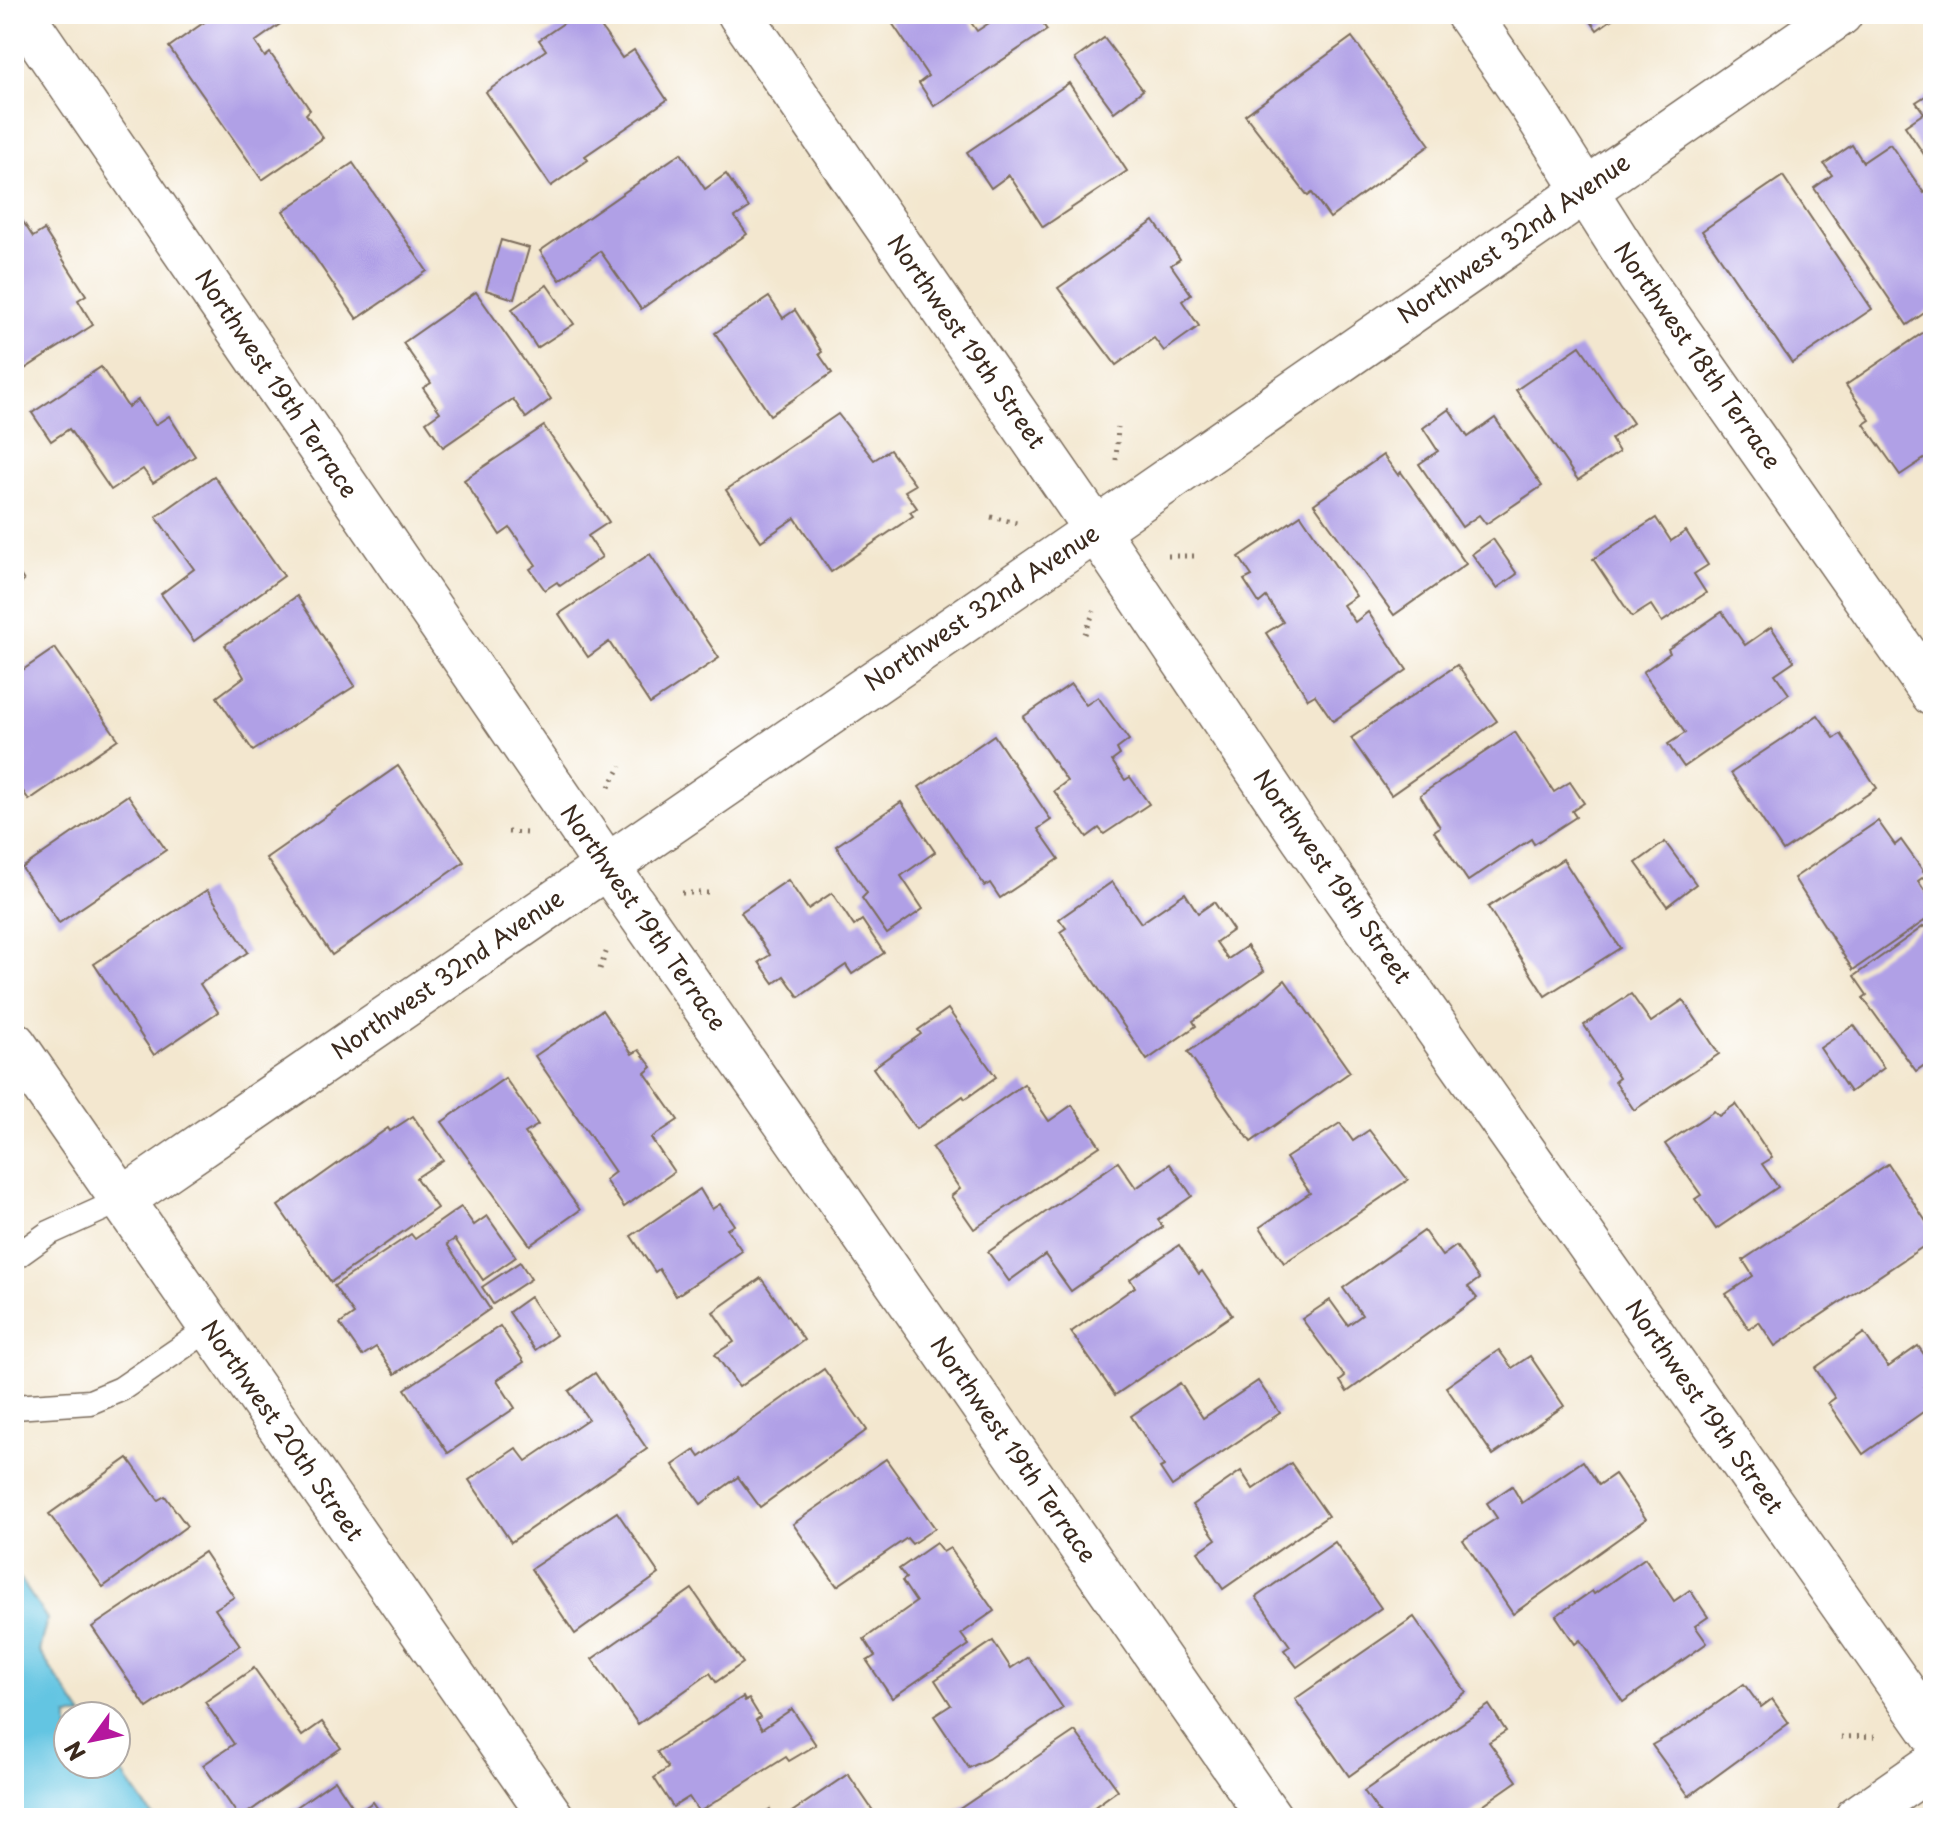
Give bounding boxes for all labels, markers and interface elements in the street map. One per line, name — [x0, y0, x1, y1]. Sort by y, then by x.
street label: Northwest 32nd Avenue — [1389, 143, 1636, 331]
street label: Northwest 19th Street — [880, 226, 1056, 456]
street label: Northwest 18th Terrace — [1606, 234, 1791, 476]
street label: Northwest 19th Terrace — [187, 261, 368, 505]
street label: Northwest 32nd Avenue — [856, 514, 1106, 699]
street label: Northwest 19th Street — [1246, 761, 1422, 991]
street label: Northwest 19th Terrace — [553, 796, 737, 1037]
street label: Northwest 32nd Avenue — [323, 879, 570, 1067]
street label: Northwest 19th Street — [1618, 1291, 1794, 1521]
street label: Northwest 20th Street — [193, 1312, 374, 1548]
street label: Northwest 19th Terrace — [923, 1328, 1107, 1569]
north arrow — [52, 1700, 132, 1780]
text: N — [55, 1735, 93, 1768]

